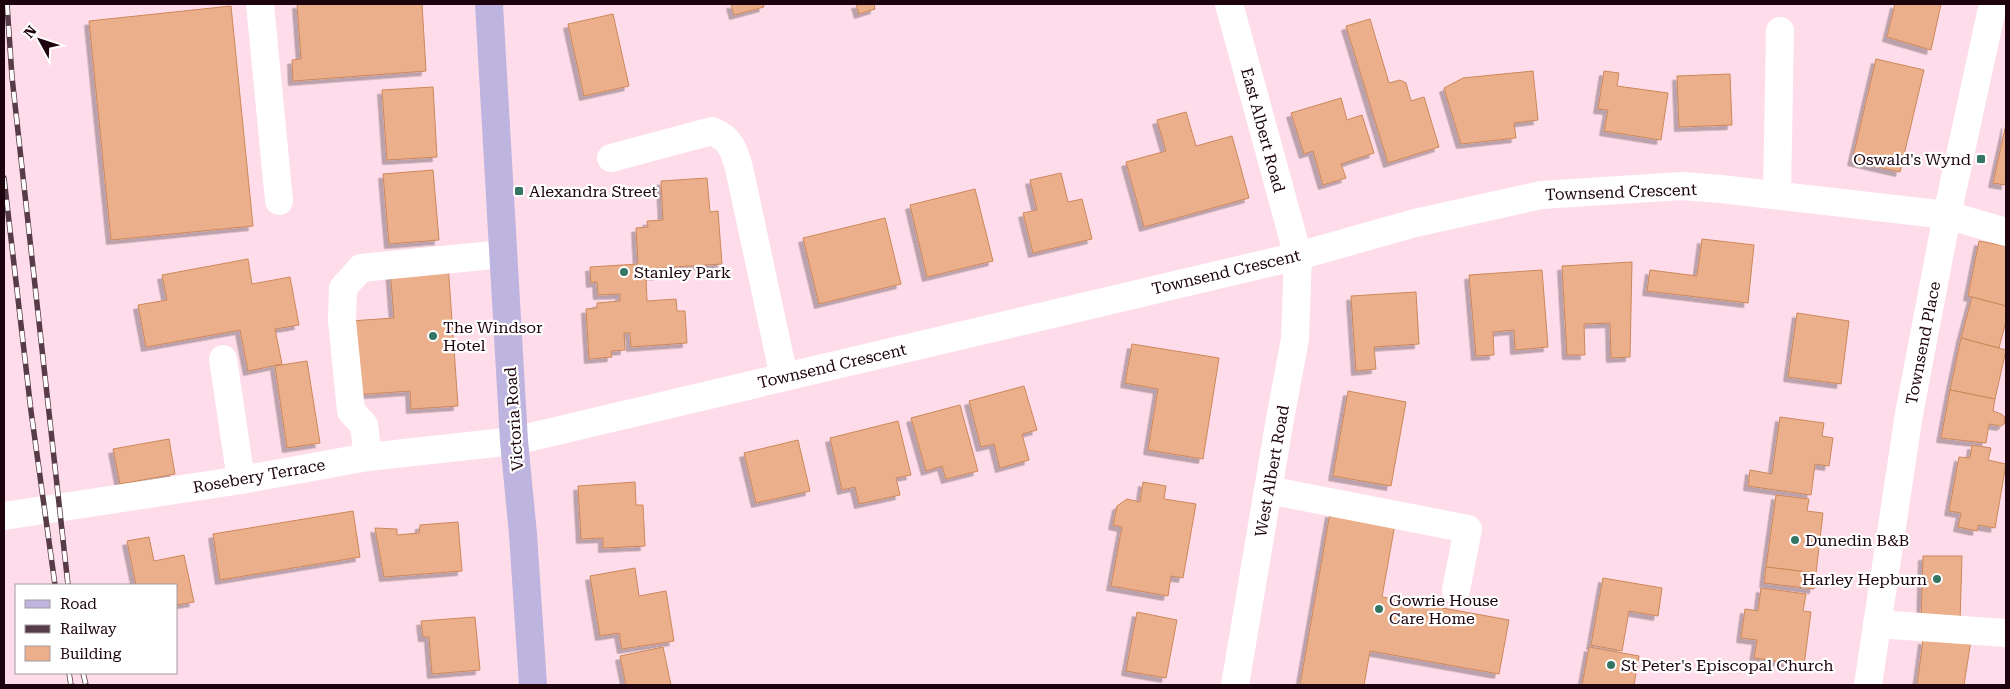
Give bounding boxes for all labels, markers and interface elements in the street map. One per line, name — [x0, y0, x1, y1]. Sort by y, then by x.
north arrow — [15, 15, 65, 65]
text: N — [20, 22, 40, 41]
street label: East Albert Road — [1237, 66, 1289, 194]
place label: Oswald's Wynd — [1853, 150, 1971, 169]
marker: Oswald's Wynd — [1975, 153, 1987, 165]
street label: Townsend Crescent — [1545, 180, 1697, 204]
place label: Alexandra Street — [529, 182, 657, 201]
marker: Alexandra Street — [513, 185, 525, 197]
street label: Townsend Crescent — [1150, 246, 1302, 298]
place label: Stanley Park — [634, 263, 731, 282]
marker: Stanley Park — [618, 266, 630, 278]
street label: Townsend Place — [1902, 280, 1944, 406]
place label: The Windsor Hotel — [443, 318, 543, 355]
marker: The Windsor Hotel — [427, 330, 439, 342]
street label: Townsend Crescent — [756, 340, 908, 392]
street label: Victoria Road — [501, 366, 527, 472]
street label: West Albert Road — [1251, 404, 1293, 538]
street label: Rosebery Terrace — [191, 455, 327, 497]
place label: Dunedin B&B — [1805, 531, 1909, 550]
marker: Dunedin B&B — [1789, 534, 1801, 546]
place label: Harley Hepburn — [1802, 570, 1927, 589]
marker: Harley Hepburn — [1931, 573, 1943, 585]
legend — [15, 584, 178, 674]
place label: Gowrie House Care Home — [1389, 591, 1499, 628]
text: Road — [60, 595, 97, 613]
marker: Gowrie House Care Home — [1373, 603, 1385, 615]
text: Railway — [60, 620, 117, 638]
text: Building — [60, 645, 122, 663]
place label: St Peter's Episcopal Church — [1621, 656, 1834, 675]
marker: St Peter's Episcopal Church — [1605, 659, 1617, 671]

